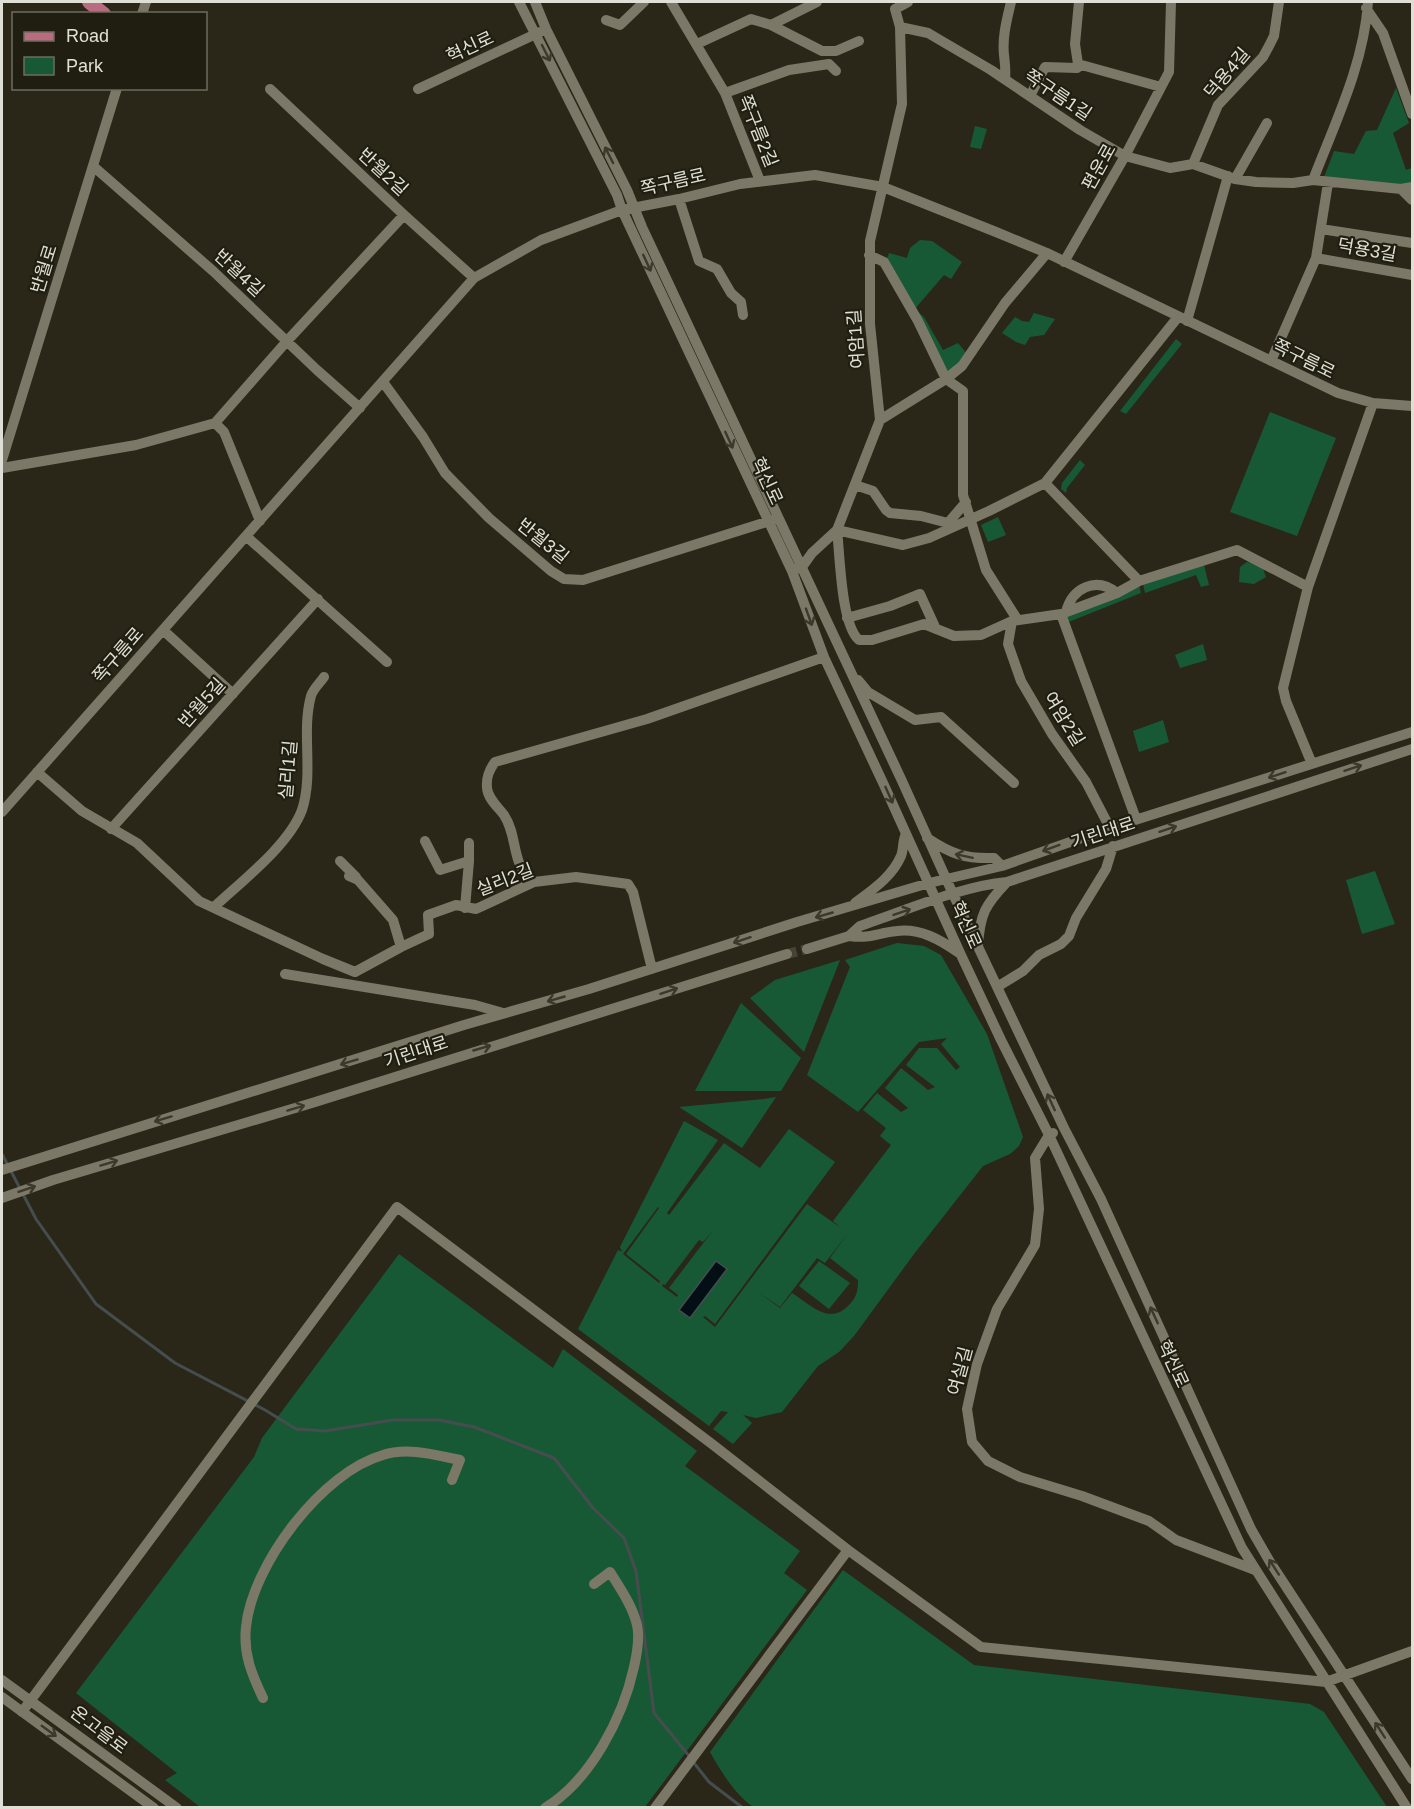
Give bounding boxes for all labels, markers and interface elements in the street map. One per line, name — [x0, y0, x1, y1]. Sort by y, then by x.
legend — [12, 12, 207, 90]
text: Road — [66, 26, 109, 46]
street label: 혁신로 — [443, 27, 497, 67]
one-way arrow — [541, 44, 552, 62]
street label: 덕용4길 — [1200, 44, 1254, 102]
text: Park — [66, 56, 104, 76]
street label: 쪽구름1길 — [1021, 65, 1095, 125]
street label: 쪽구름2길 — [734, 92, 782, 170]
street label: 편운로 — [1078, 140, 1120, 194]
street label: 반월2길 — [354, 144, 412, 200]
one-way arrow — [603, 146, 614, 164]
street label: 쪽구름로 — [638, 165, 708, 199]
street label: 덕용3길 — [1336, 235, 1398, 265]
street label: 반월로 — [27, 242, 61, 296]
street label: 반월4길 — [210, 245, 268, 301]
one-way arrow — [641, 254, 653, 272]
street label: 여암1길 — [844, 309, 868, 369]
street label: 쪽구름로 — [1270, 335, 1338, 383]
one-way arrow — [724, 430, 736, 448]
street label: 혁신로 — [747, 454, 787, 508]
street label: 반월3길 — [514, 514, 572, 568]
one-way arrow — [805, 608, 816, 626]
street label: 쪽구름로 — [89, 623, 147, 687]
street label: 반월5길 — [175, 674, 229, 732]
street label: 여암2길 — [1040, 688, 1088, 750]
street label: 실리1길 — [275, 739, 301, 801]
one-way arrow — [1343, 762, 1362, 773]
one-way arrow — [1268, 770, 1287, 781]
one-way arrow — [884, 786, 895, 804]
street label: 기린대로 — [1068, 813, 1138, 853]
one-way arrow — [1158, 823, 1177, 834]
one-way arrow — [1042, 844, 1061, 855]
one-way arrow — [954, 849, 973, 861]
street label: 실리2길 — [474, 860, 536, 900]
street label: 혁신로 — [947, 898, 985, 952]
one-way arrow — [892, 906, 911, 917]
one-way arrow — [815, 909, 834, 921]
one-way arrow — [733, 935, 752, 946]
one-way arrow — [659, 985, 678, 996]
one-way arrow — [546, 993, 565, 1005]
street label: 기린대로 — [381, 1032, 451, 1072]
one-way arrow — [472, 1042, 491, 1053]
one-way arrow — [340, 1057, 359, 1068]
one-way arrow — [1045, 1093, 1057, 1111]
one-way arrow — [286, 1102, 305, 1113]
one-way arrow — [154, 1114, 173, 1125]
one-way arrow — [100, 1157, 119, 1168]
one-way arrow — [18, 1183, 37, 1194]
one-way arrow — [1148, 1307, 1160, 1325]
street label: 혁신로 — [1153, 1337, 1193, 1391]
street label: 여실길 — [944, 1344, 976, 1398]
one-way arrow — [1267, 1559, 1279, 1576]
street label: 온고을로 — [67, 1702, 131, 1758]
one-way arrow — [1374, 1722, 1387, 1739]
one-way arrow — [40, 1725, 56, 1737]

